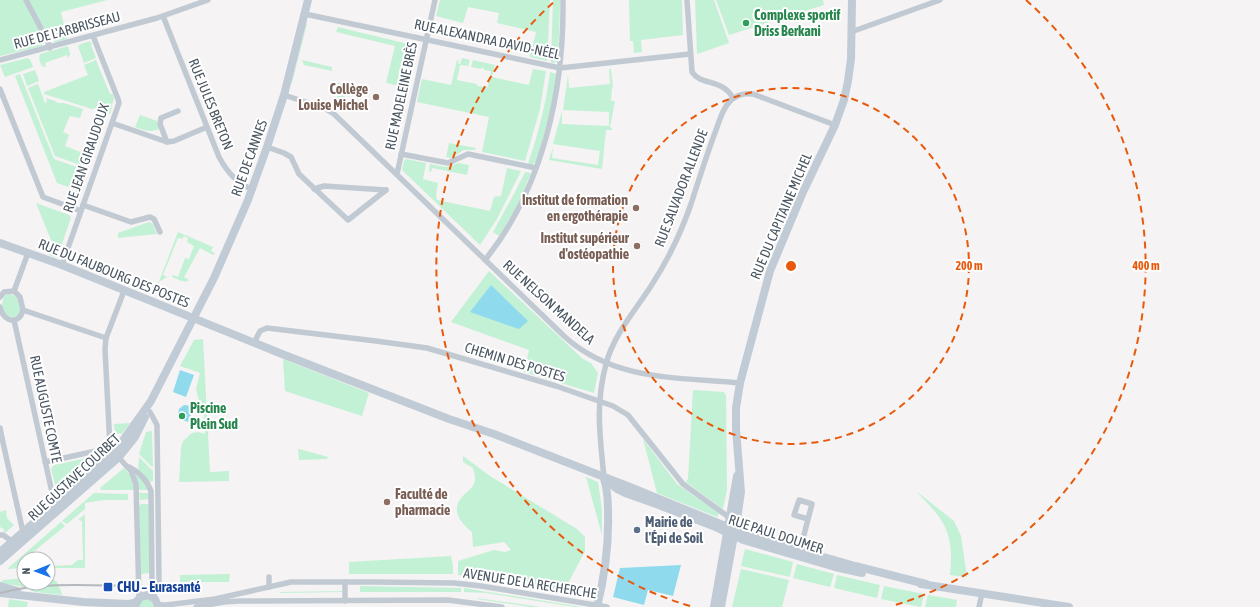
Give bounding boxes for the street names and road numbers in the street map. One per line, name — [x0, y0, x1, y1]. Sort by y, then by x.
street label: RUE DE L'ARBRISSEAU — [12, 8, 122, 52]
street label: RUE ALEXANDRA DAVID-NÉEL — [413, 16, 562, 62]
street label: RUE MADELEINE BRÈS — [382, 41, 420, 151]
street label: RUE JULES BRETON — [185, 56, 237, 152]
street label: RUE JEAN GIRAUDOUX — [60, 101, 112, 215]
street label: RUE DE CANNES — [228, 117, 270, 199]
street label: RUE SALVADOR ALLENDE — [651, 127, 711, 249]
street label: RUE DU CAPITAINE MICHEL — [747, 150, 815, 282]
street label: RUE DU FAUBOURG DES POSTES — [36, 235, 192, 311]
street label: RUE NELSON MANDELA — [500, 257, 598, 347]
street label: CHEMIN DES POSTES — [463, 339, 567, 385]
street label: RUE AUGUSTE COMTE — [27, 354, 65, 464]
street label: RUE GUSTAVE COURBET — [25, 430, 123, 524]
street label: RUE PAUL DOUMER — [727, 511, 825, 557]
street label: AVENUE DE LA RECHERCHE — [462, 565, 598, 601]

